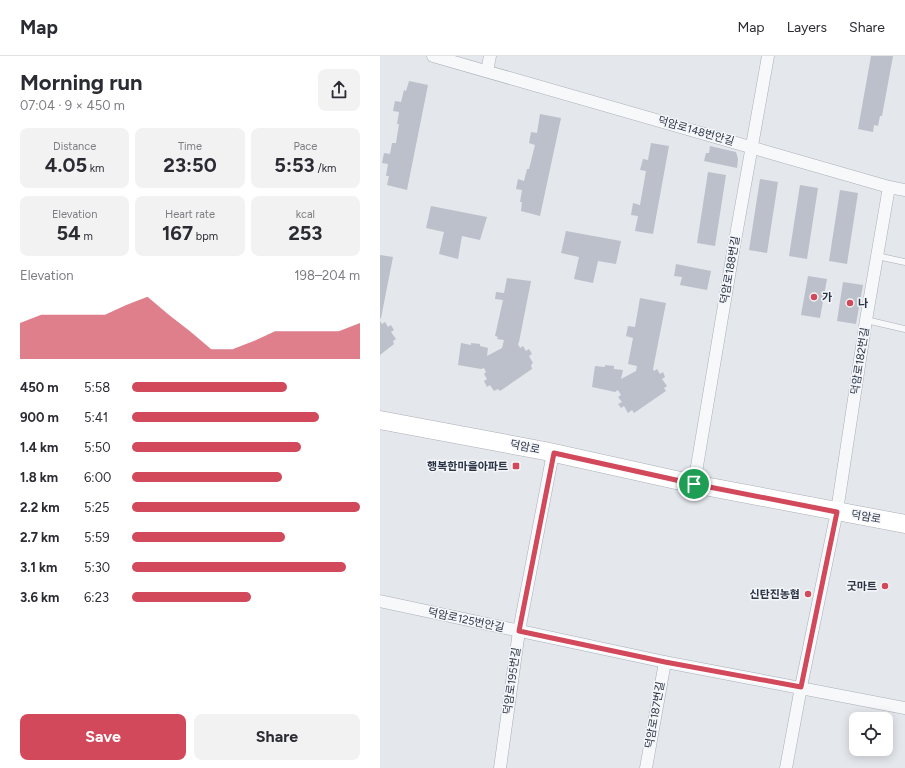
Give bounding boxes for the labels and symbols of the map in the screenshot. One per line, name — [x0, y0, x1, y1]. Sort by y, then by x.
street label: 덕암로148번안길 — [656, 114, 736, 148]
street label: 덕암로188번길 — [718, 235, 742, 305]
place label: 가 — [822, 291, 832, 304]
marker: 가 — [809, 292, 819, 302]
place label: 나 — [858, 297, 868, 310]
marker: 나 — [845, 298, 855, 308]
street label: 덕암로182번길 — [848, 326, 872, 396]
street label: 덕암로 — [509, 438, 541, 456]
place label: 행복한마을아파트 — [427, 460, 508, 473]
marker: 행복한마을아파트 — [511, 461, 521, 471]
pin — [677, 467, 711, 501]
street label: 덕암로 — [850, 508, 882, 526]
place label: 굿마트 — [847, 580, 877, 593]
marker: 굿마트 — [880, 581, 890, 591]
place label: 신탄진농협 — [749, 588, 800, 601]
marker: 신탄진농협 — [803, 589, 813, 599]
street label: 덕암로125번안길 — [427, 606, 505, 634]
street label: 덕암로195번길 — [501, 647, 523, 715]
street label: 덕암로187번길 — [643, 680, 667, 750]

